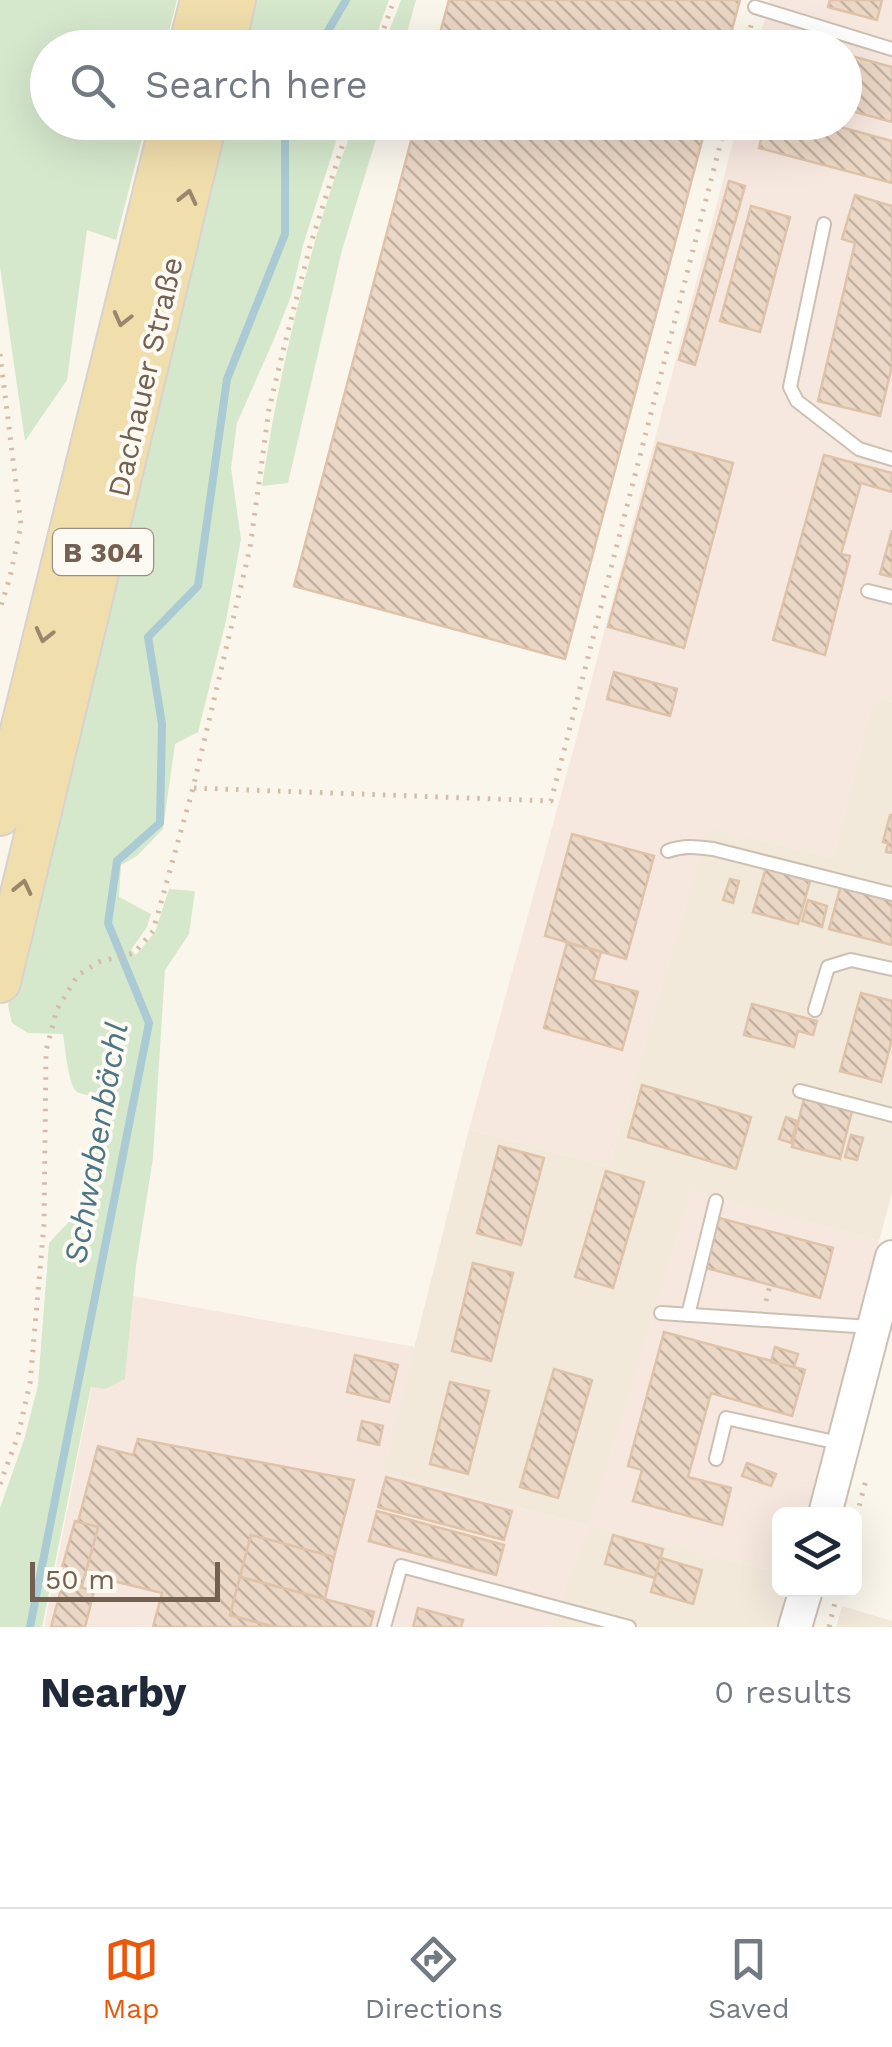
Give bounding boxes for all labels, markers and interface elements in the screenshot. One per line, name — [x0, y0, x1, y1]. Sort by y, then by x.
search box — [30, 30, 862, 140]
icon: search — [65, 58, 120, 113]
text: Search here — [145, 63, 368, 107]
one-way arrow — [176, 189, 197, 206]
street label: Dachauer Straße — [100, 254, 190, 500]
one-way arrow — [113, 310, 134, 327]
road number: B 304 — [53, 529, 153, 575]
one-way arrow — [35, 626, 56, 643]
one-way arrow — [11, 879, 32, 896]
water label: Schwabenbächl — [56, 1019, 136, 1267]
map controls — [772, 1507, 862, 1597]
button: layers — [772, 1507, 862, 1597]
scale bar — [30, 1557, 220, 1602]
text: 50 m — [45, 1563, 115, 1596]
text: Nearby — [40, 1668, 187, 1717]
text: 0 results — [714, 1673, 852, 1711]
tab: Map — [103, 1932, 160, 2025]
tab: Directions — [365, 1932, 503, 2025]
tab: Saved — [708, 1932, 789, 2025]

